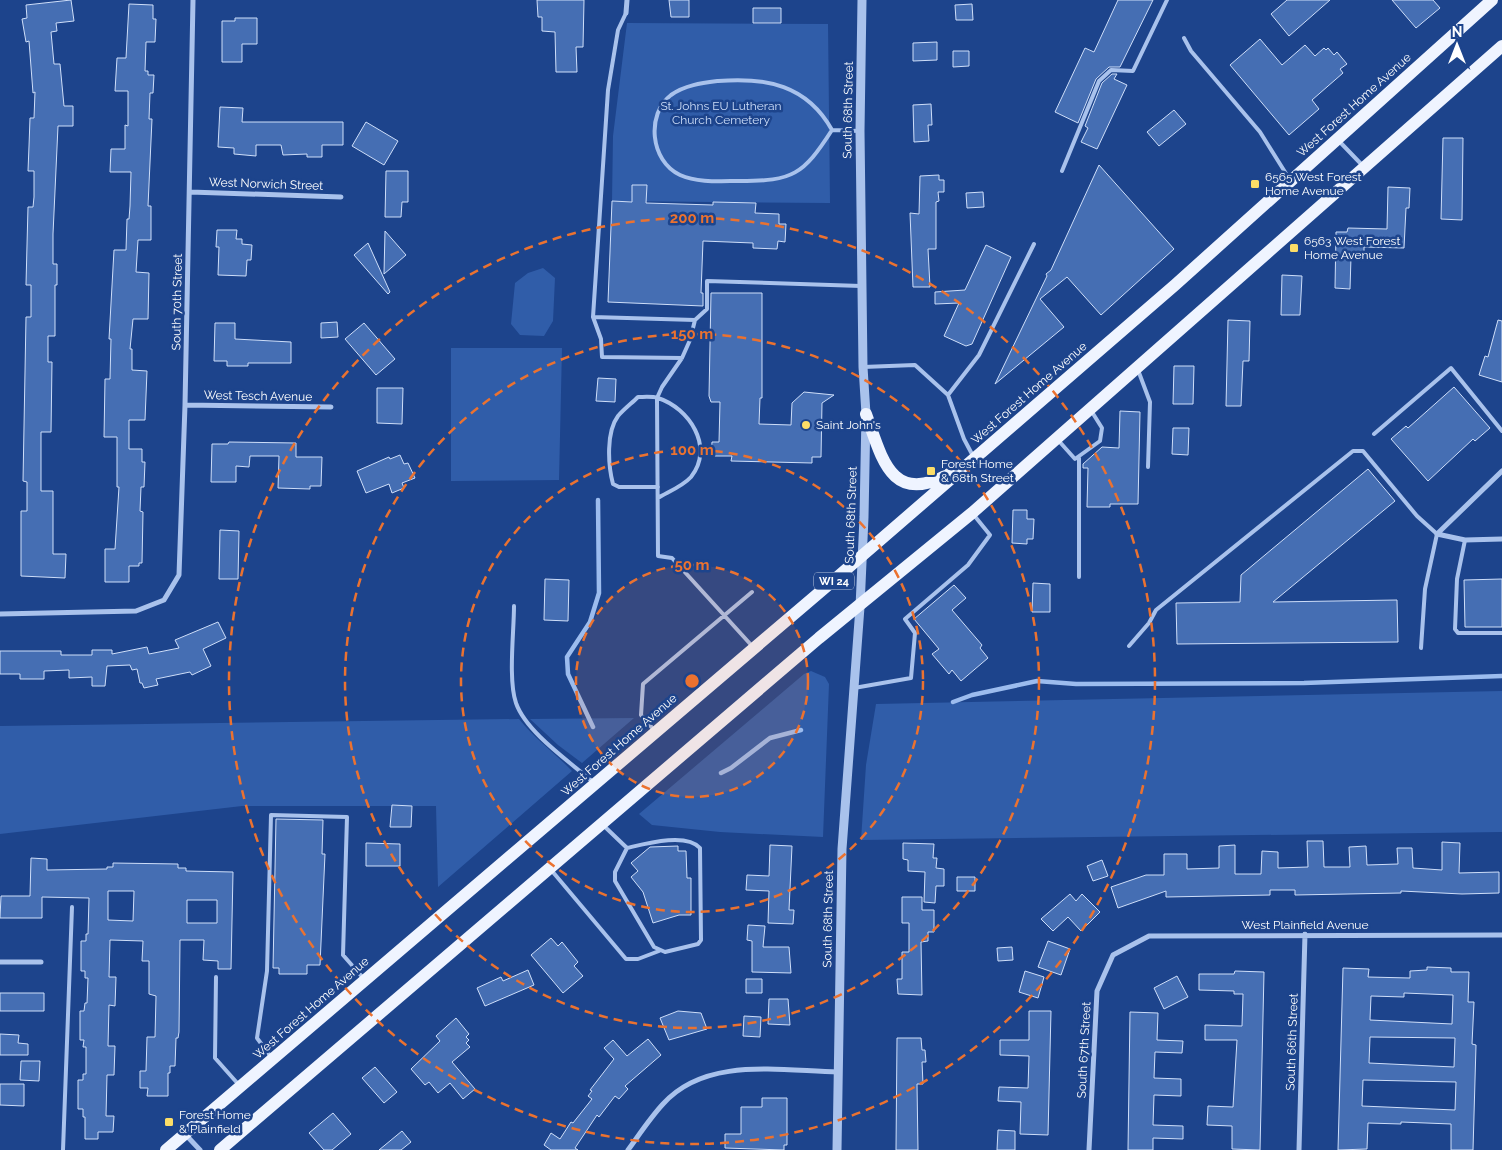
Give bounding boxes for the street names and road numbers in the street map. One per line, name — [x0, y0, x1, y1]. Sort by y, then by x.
street label: West Forest Home Avenue — [1294, 50, 1414, 160]
street label: South 68th Street — [840, 61, 856, 159]
street label: West Norwich Street — [209, 175, 323, 193]
street label: South 70th Street — [169, 254, 185, 350]
street label: West Forest Home Avenue — [968, 339, 1090, 447]
street label: West Tesch Avenue — [204, 388, 312, 404]
street label: South 68th Street — [842, 466, 860, 564]
road number: WI 24 — [814, 572, 854, 590]
street label: West Forest Home Avenue — [558, 691, 680, 799]
street label: South 68th Street — [820, 870, 836, 968]
street label: West Plainfield Avenue — [1241, 918, 1369, 932]
street label: West Forest Home Avenue — [250, 954, 372, 1062]
street label: South 66th Street — [1283, 993, 1301, 1091]
street label: South 67th Street — [1074, 1001, 1094, 1099]

